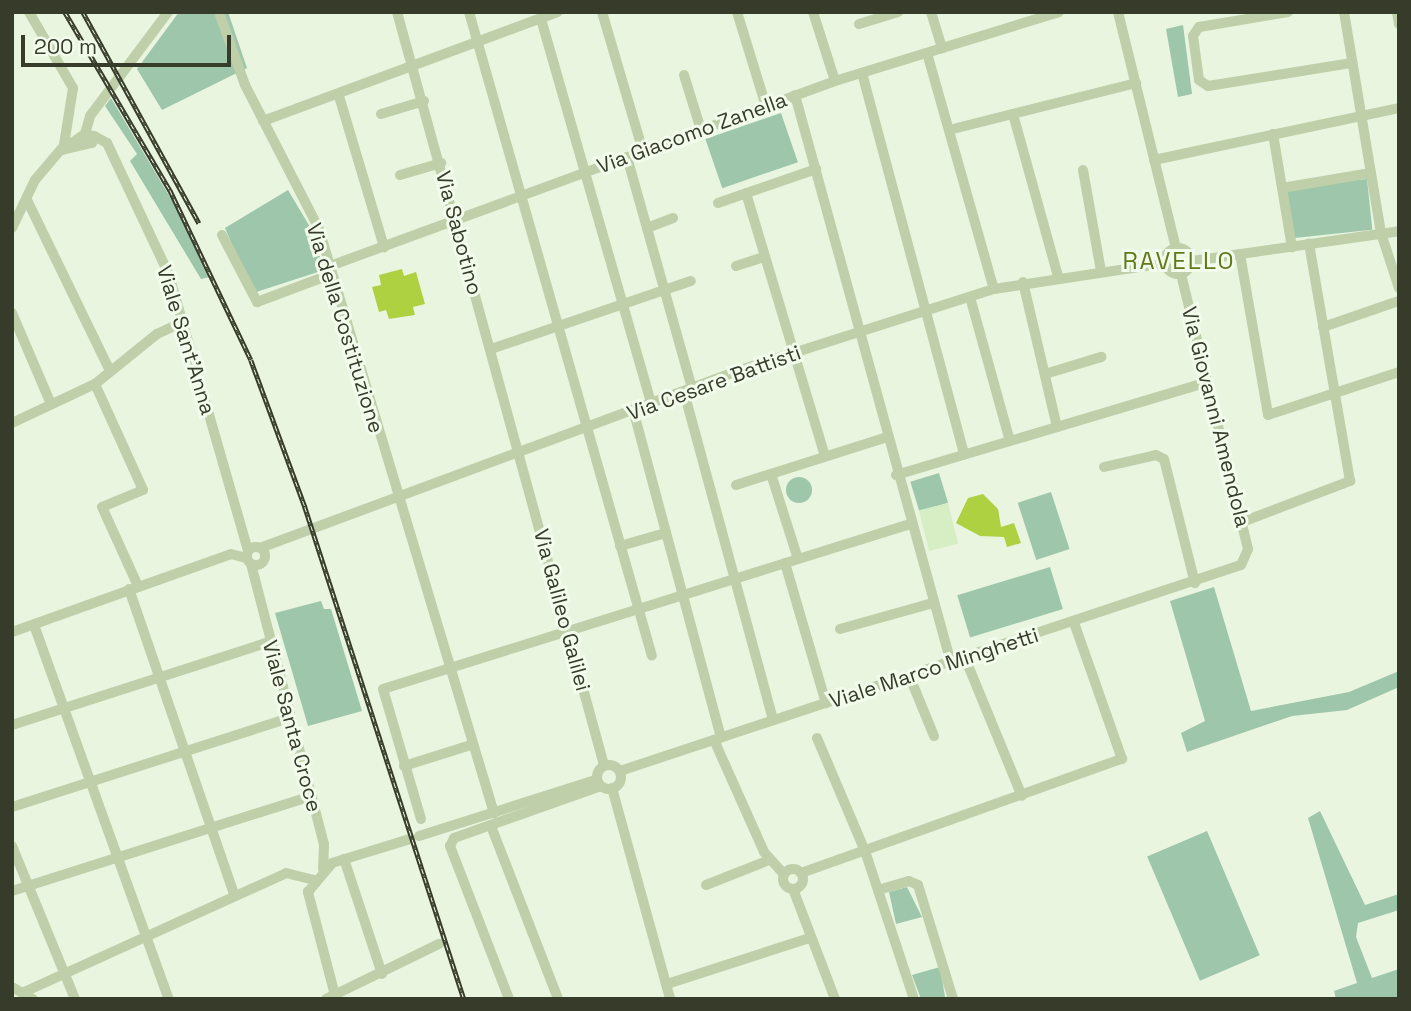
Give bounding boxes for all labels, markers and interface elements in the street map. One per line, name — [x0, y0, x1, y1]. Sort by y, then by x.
scale bar — [24, 21, 234, 65]
text: 200 m — [34, 33, 97, 60]
street label: Via Giacomo Zanella — [594, 87, 790, 179]
street label: Via Sabotino — [430, 168, 488, 298]
street label: Via della Costituzione — [301, 220, 389, 436]
district label: RAVELLO — [1123, 247, 1235, 275]
street label: Viale Sant'Anna — [151, 262, 221, 418]
street label: Via Giovanni Amendola — [1176, 304, 1256, 530]
street label: Via Cesare Battisti — [624, 340, 804, 426]
street label: Via Galileo Galilei — [528, 526, 596, 694]
street label: Viale Marco Minghetti — [826, 622, 1042, 714]
street label: Viale Santa Croce — [257, 637, 327, 815]

